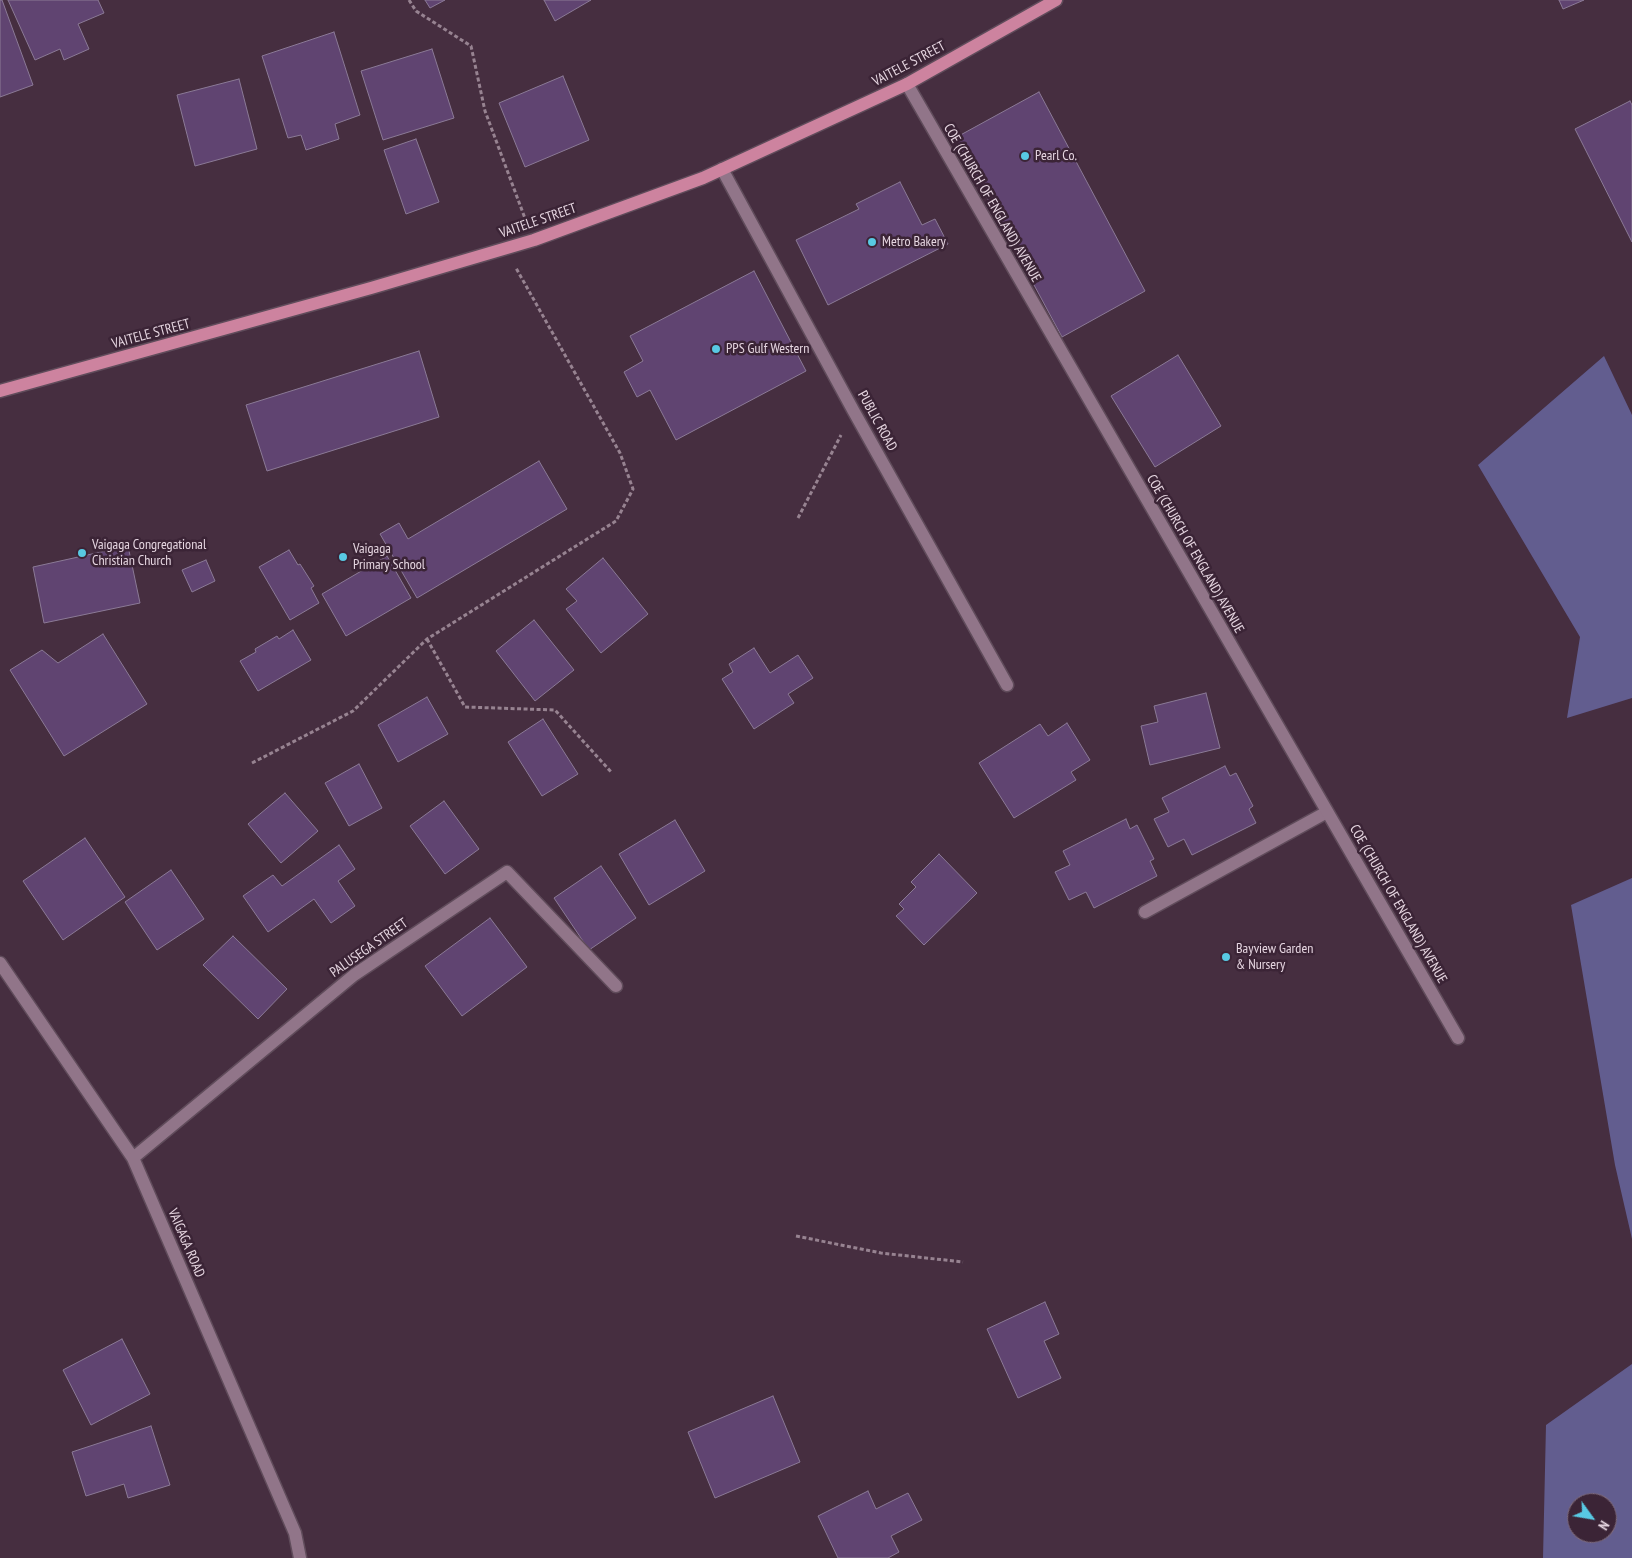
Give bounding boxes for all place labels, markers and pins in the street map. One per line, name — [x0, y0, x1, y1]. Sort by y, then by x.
place label: Pearl Co. — [1035, 148, 1077, 164]
marker: Pearl Co. — [1019, 150, 1031, 162]
place label: Metro Bakery — [882, 234, 946, 250]
marker: Metro Bakery — [866, 236, 878, 248]
place label: PPS Gulf Western — [726, 341, 809, 357]
marker: PPS Gulf Western — [710, 343, 722, 355]
place label: Vaigaga Congregational Christian Church — [92, 537, 206, 570]
place label: Vaigaga Primary School — [353, 541, 425, 574]
marker: Vaigaga Congregational Christian Church — [76, 547, 88, 559]
marker: Vaigaga Primary School — [337, 551, 349, 563]
place label: Bayview Garden & Nursery — [1236, 941, 1313, 974]
marker: Bayview Garden & Nursery — [1220, 951, 1232, 963]

